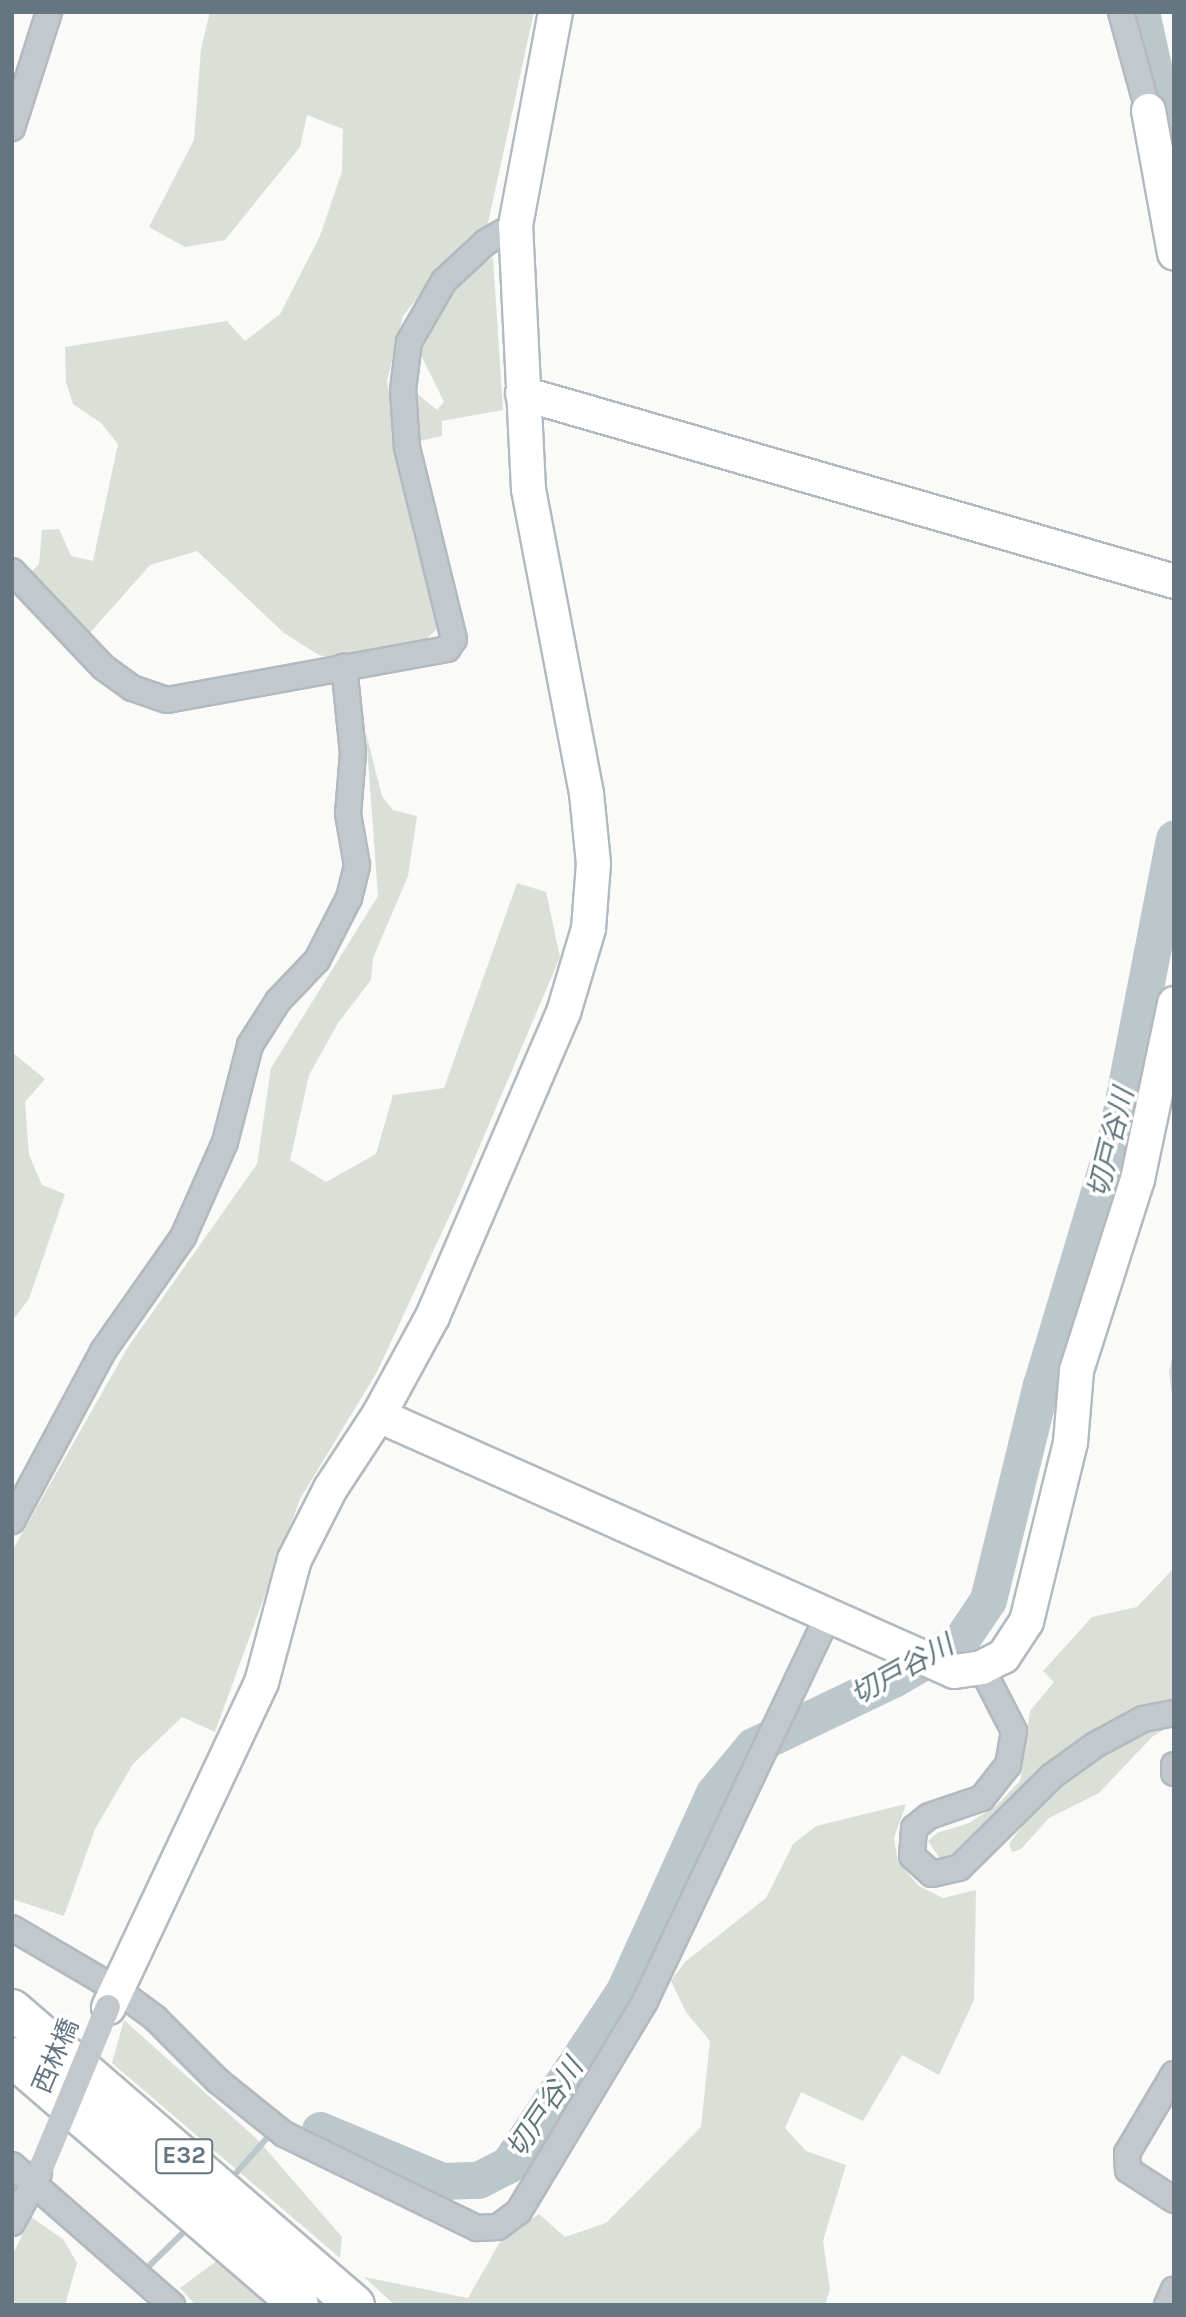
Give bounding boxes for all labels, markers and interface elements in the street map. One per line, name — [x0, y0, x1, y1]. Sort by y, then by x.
water label: 切戸谷川 — [1081, 1085, 1141, 1201]
water label: 切戸谷川 — [845, 1628, 959, 1712]
street label: 西林橋 — [26, 2014, 86, 2098]
water label: 切戸谷川 — [500, 2052, 590, 2164]
road number: E32 — [154, 2136, 214, 2176]

